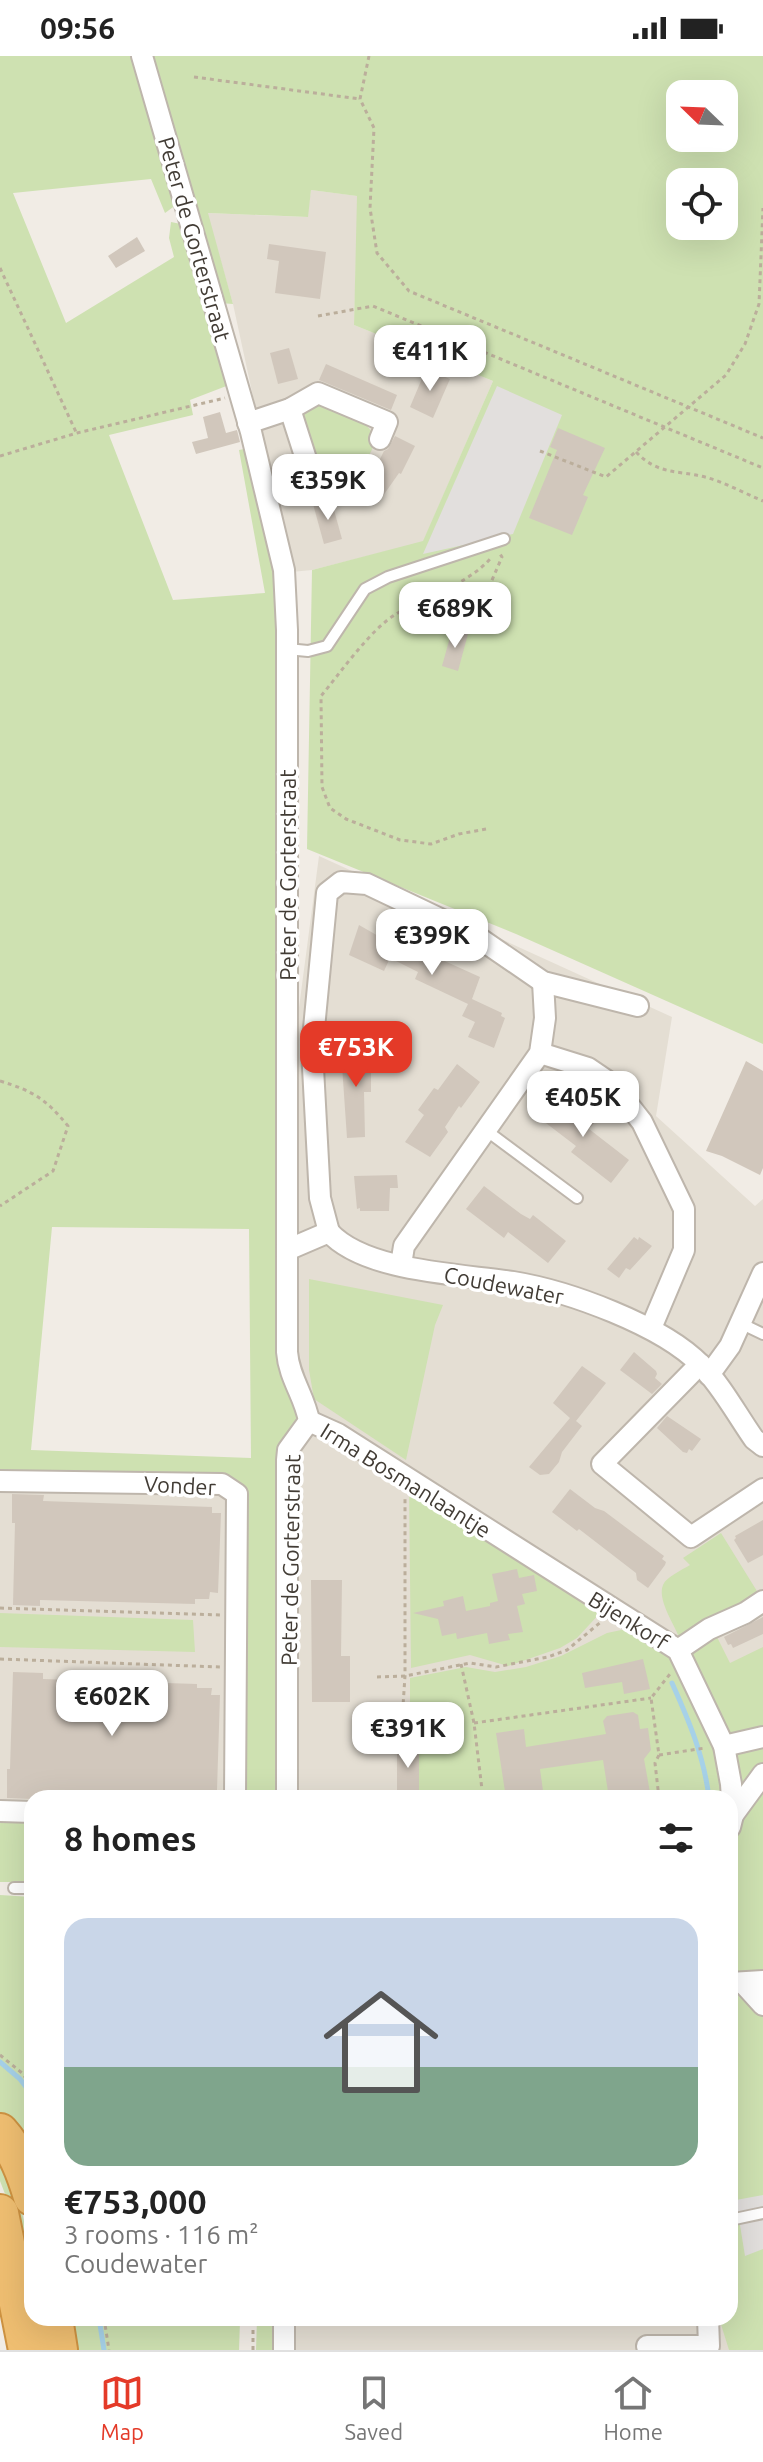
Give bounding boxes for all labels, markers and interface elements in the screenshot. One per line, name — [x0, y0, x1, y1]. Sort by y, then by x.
text: 09:56 — [40, 11, 115, 45]
north arrow — [666, 80, 738, 152]
map controls — [666, 80, 738, 240]
street label: Peter de Gorterstraat — [154, 134, 236, 345]
button: locate — [666, 168, 738, 240]
pin: €411K — [374, 325, 486, 393]
text: €411K — [392, 336, 468, 365]
pin: €359K — [272, 454, 384, 522]
text: €359K — [290, 465, 366, 494]
pin: €689K — [399, 582, 511, 650]
text: €689K — [417, 593, 493, 622]
street label: Peter de Gorterstraat — [275, 769, 300, 981]
pin: €399K — [376, 909, 488, 977]
text: €399K — [394, 920, 470, 949]
pin: €753K — [300, 1021, 412, 1089]
text: €753K — [318, 1032, 394, 1061]
pin: €405K — [527, 1071, 639, 1139]
text: €405K — [545, 1082, 621, 1111]
street label: Coudewater — [442, 1261, 567, 1309]
street label: Irma Bosmanlaantje — [316, 1418, 496, 1542]
street label: Peter de Gorterstraat — [276, 1454, 304, 1666]
street label: Vonder — [143, 1471, 217, 1499]
street label: Bijenkorf — [584, 1586, 674, 1655]
pin: €602K — [56, 1670, 168, 1738]
text: €602K — [74, 1681, 150, 1710]
pin: €391K — [352, 1702, 464, 1770]
text: €391K — [370, 1713, 446, 1742]
icon: filters — [654, 1816, 698, 1860]
text: 8 homes — [64, 1819, 197, 1857]
icon: home — [309, 1970, 453, 2114]
text: €753,000 — [64, 2182, 207, 2220]
text: 3 rooms · 116 m² — [64, 2220, 259, 2249]
text: Coudewater — [64, 2249, 207, 2278]
tab: Map — [100, 2371, 144, 2444]
tab: Saved — [345, 2371, 403, 2444]
tab: Home — [603, 2371, 663, 2444]

